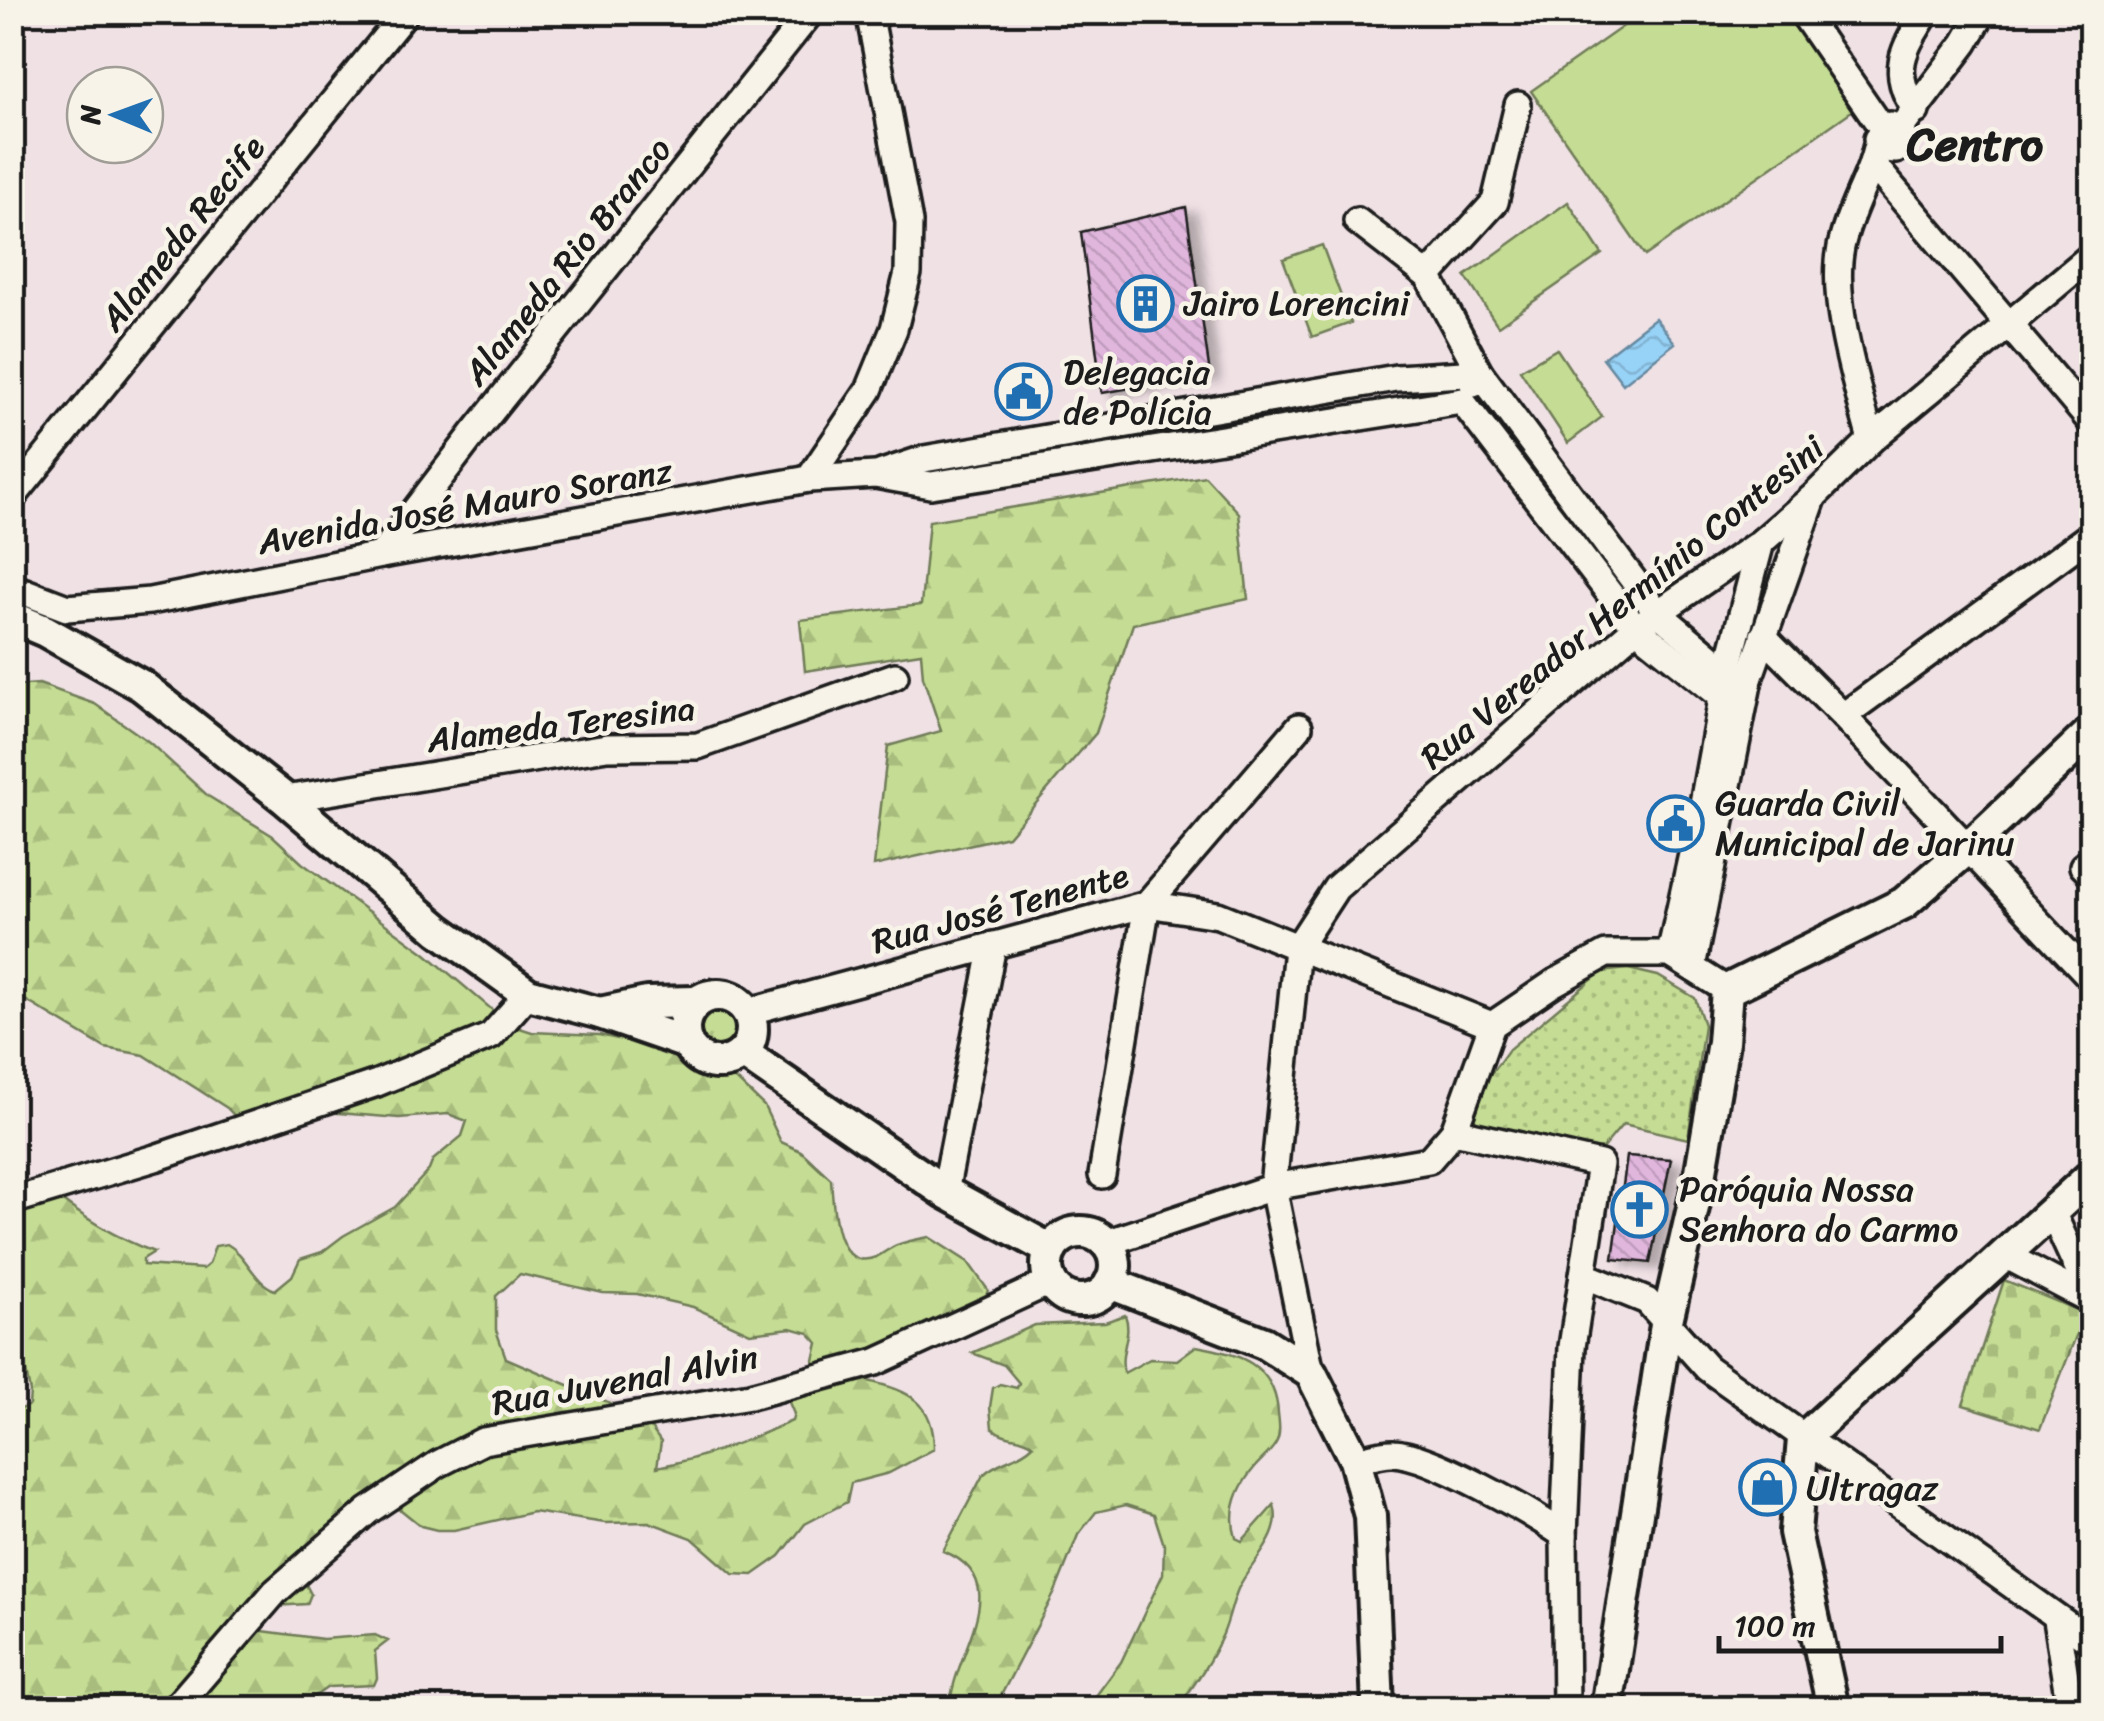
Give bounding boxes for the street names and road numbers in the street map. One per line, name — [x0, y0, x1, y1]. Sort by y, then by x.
street label: Alameda Recife — [82, 121, 281, 346]
street label: Alameda Rio Branco — [446, 122, 688, 400]
street label: Rua Vereador Hermínio Contesini — [1406, 418, 1839, 785]
street label: Avenida José Mauro Soranz — [252, 439, 678, 573]
street label: Alameda Teresina — [422, 677, 699, 771]
street label: Rua José Tenente — [865, 844, 1136, 972]
street label: Rua Juvenal Alvin — [487, 1326, 763, 1434]

